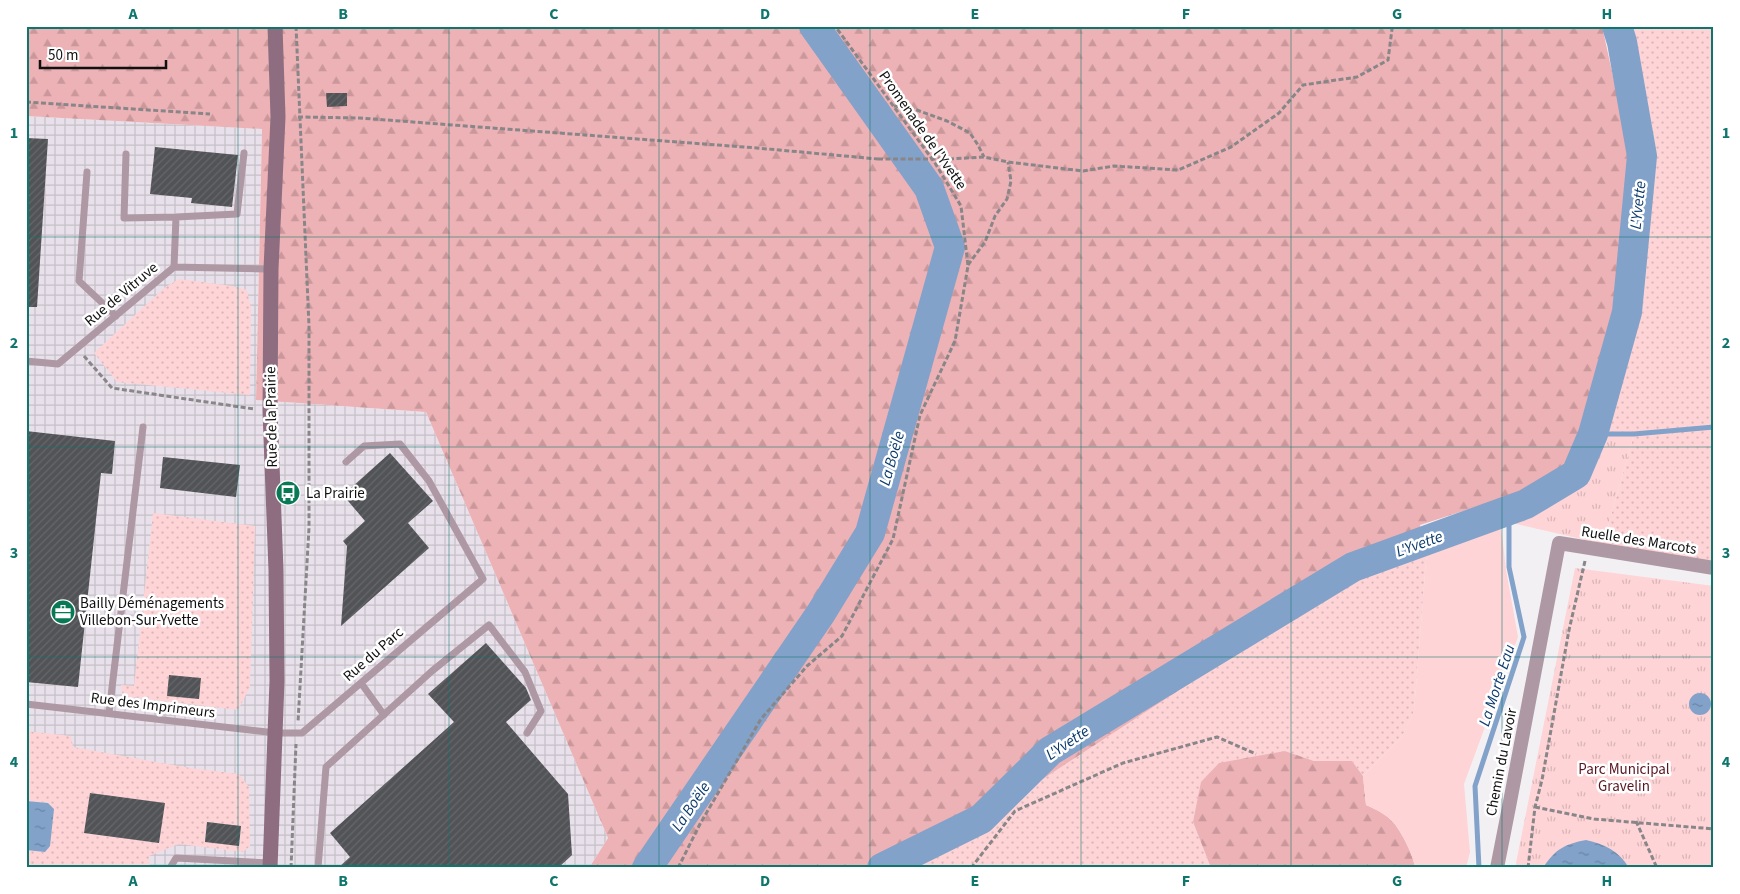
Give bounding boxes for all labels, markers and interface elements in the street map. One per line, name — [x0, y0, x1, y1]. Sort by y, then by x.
text: A — [127, 3, 138, 25]
text: B — [338, 3, 348, 25]
text: C — [549, 3, 559, 25]
text: D — [760, 3, 770, 25]
text: E — [971, 3, 979, 25]
text: F — [1182, 3, 1190, 25]
text: G — [1392, 3, 1402, 25]
text: H — [1602, 3, 1612, 25]
scale bar — [40, 38, 166, 70]
text: 50 m — [48, 45, 78, 66]
street label: Promenade de l'Yvette — [874, 67, 972, 194]
text: 1 — [10, 122, 18, 144]
text: 1 — [1722, 122, 1730, 144]
water label: L'Yvette — [1625, 180, 1651, 230]
street label: Rue de Vitruve — [80, 257, 163, 331]
text: 2 — [10, 332, 18, 354]
text: 2 — [1722, 332, 1730, 354]
street label: Rue de la Prairie — [260, 366, 283, 468]
water label: La Boële — [874, 428, 910, 488]
bus stop icon: La Prairie — [275, 480, 301, 506]
place label: La Prairie — [306, 483, 365, 504]
street label: Ruelle des Marcots — [1580, 521, 1698, 560]
water label: L'Yvette — [1393, 525, 1446, 563]
text: 3 — [10, 542, 18, 564]
text: 3 — [1722, 542, 1730, 564]
place label: Bailly Déménagements Villebon-Sur-Yvette — [80, 593, 224, 631]
office icon: Bailly Déménagements Villebon-Sur-Yvette — [50, 599, 76, 625]
street label: Rue du Parc — [339, 622, 408, 687]
water label: La Morte Eau — [1473, 642, 1521, 729]
street label: Rue des Imprimeurs — [89, 687, 216, 724]
street label: Chemin du Lavoir — [1481, 705, 1522, 818]
water label: L'Yvette — [1041, 720, 1094, 765]
text: 4 — [10, 751, 19, 773]
text: 4 — [1722, 751, 1731, 773]
park label: Parc Municipal Gravelin — [1578, 759, 1670, 797]
water label: La Boële — [666, 777, 716, 836]
text: A — [127, 870, 138, 892]
text: B — [338, 870, 348, 892]
text: C — [549, 870, 559, 892]
text: D — [760, 870, 770, 892]
text: E — [971, 870, 979, 892]
text: F — [1182, 870, 1190, 892]
text: G — [1392, 870, 1402, 892]
text: H — [1602, 870, 1612, 892]

